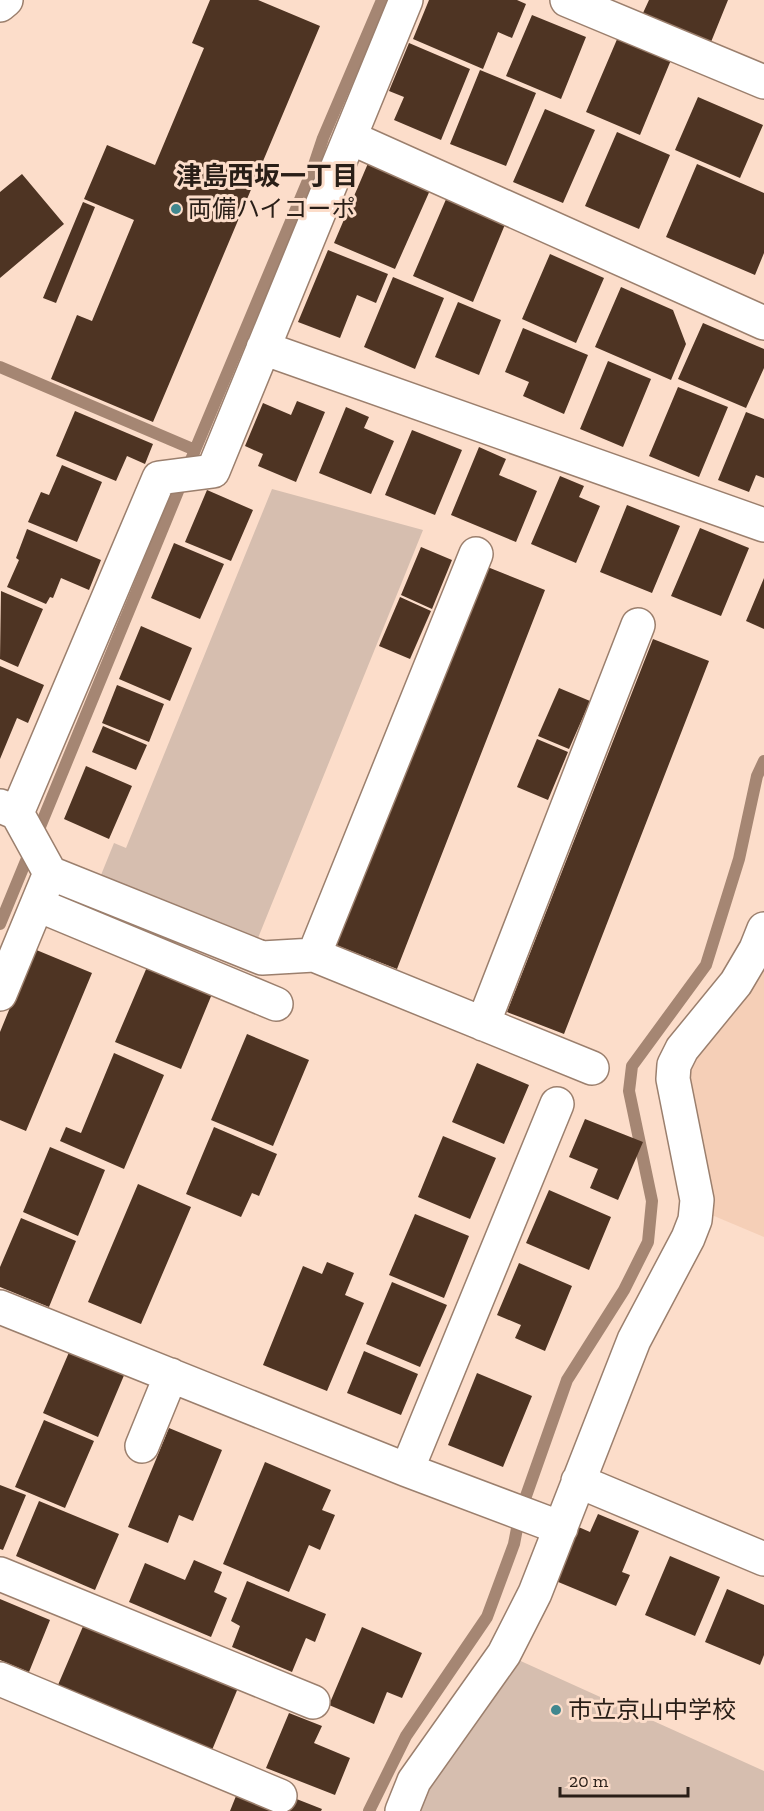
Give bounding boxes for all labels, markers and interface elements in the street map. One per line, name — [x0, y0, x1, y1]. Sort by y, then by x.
district label: 津島西坂一丁目 — [176, 160, 358, 192]
place label: 両備ハイコーポ — [188, 194, 356, 223]
marker: 両備ハイコーポ — [169, 202, 183, 216]
place label: 市立京山中学校 — [568, 1695, 736, 1724]
marker: 市立京山中学校 — [549, 1703, 563, 1717]
scale bar — [560, 1760, 688, 1798]
text: 20 m — [569, 1770, 609, 1792]

